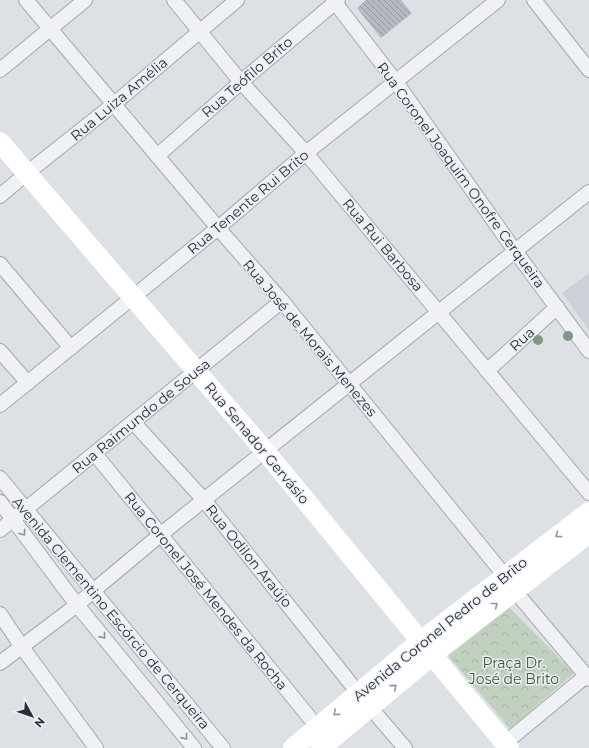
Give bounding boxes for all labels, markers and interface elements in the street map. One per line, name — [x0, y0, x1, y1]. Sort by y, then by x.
street label: Rua Teófilo Brito — [198, 32, 296, 121]
street label: Rua Luiza Amélia — [67, 53, 171, 145]
street label: Rua Coronel Joaquim Onofre Cerqueira — [373, 59, 549, 291]
street label: Rua Tenente Rui Brito — [184, 146, 313, 258]
street label: Rua Rui Barbosa — [339, 195, 427, 295]
street label: Rua José de Morais Menezes — [239, 256, 381, 420]
street label: Rua — [506, 323, 538, 355]
street label: Rua Raimundo de Sousa — [68, 355, 214, 477]
street label: Rua Senador Gervásio — [201, 378, 313, 508]
street label: Rua Coronel José Mendes da Rocha — [120, 488, 292, 694]
street label: Avenida Clementino Escórcio de Cerqueira — [8, 493, 214, 733]
street label: Rua Odilon Araújo — [202, 501, 296, 611]
one-way arrow — [18, 529, 25, 536]
one-way arrow — [555, 531, 562, 538]
street label: Avenida Coronel Pedro de Brito — [349, 553, 531, 705]
one-way arrow — [490, 603, 497, 610]
one-way arrow — [98, 632, 105, 639]
park label: Praça Dr. José de Brito — [468, 654, 559, 688]
one-way arrow — [389, 684, 396, 691]
north arrow — [12, 696, 52, 736]
one-way arrow — [334, 708, 341, 715]
text: N — [31, 715, 48, 730]
one-way arrow — [181, 732, 188, 739]

